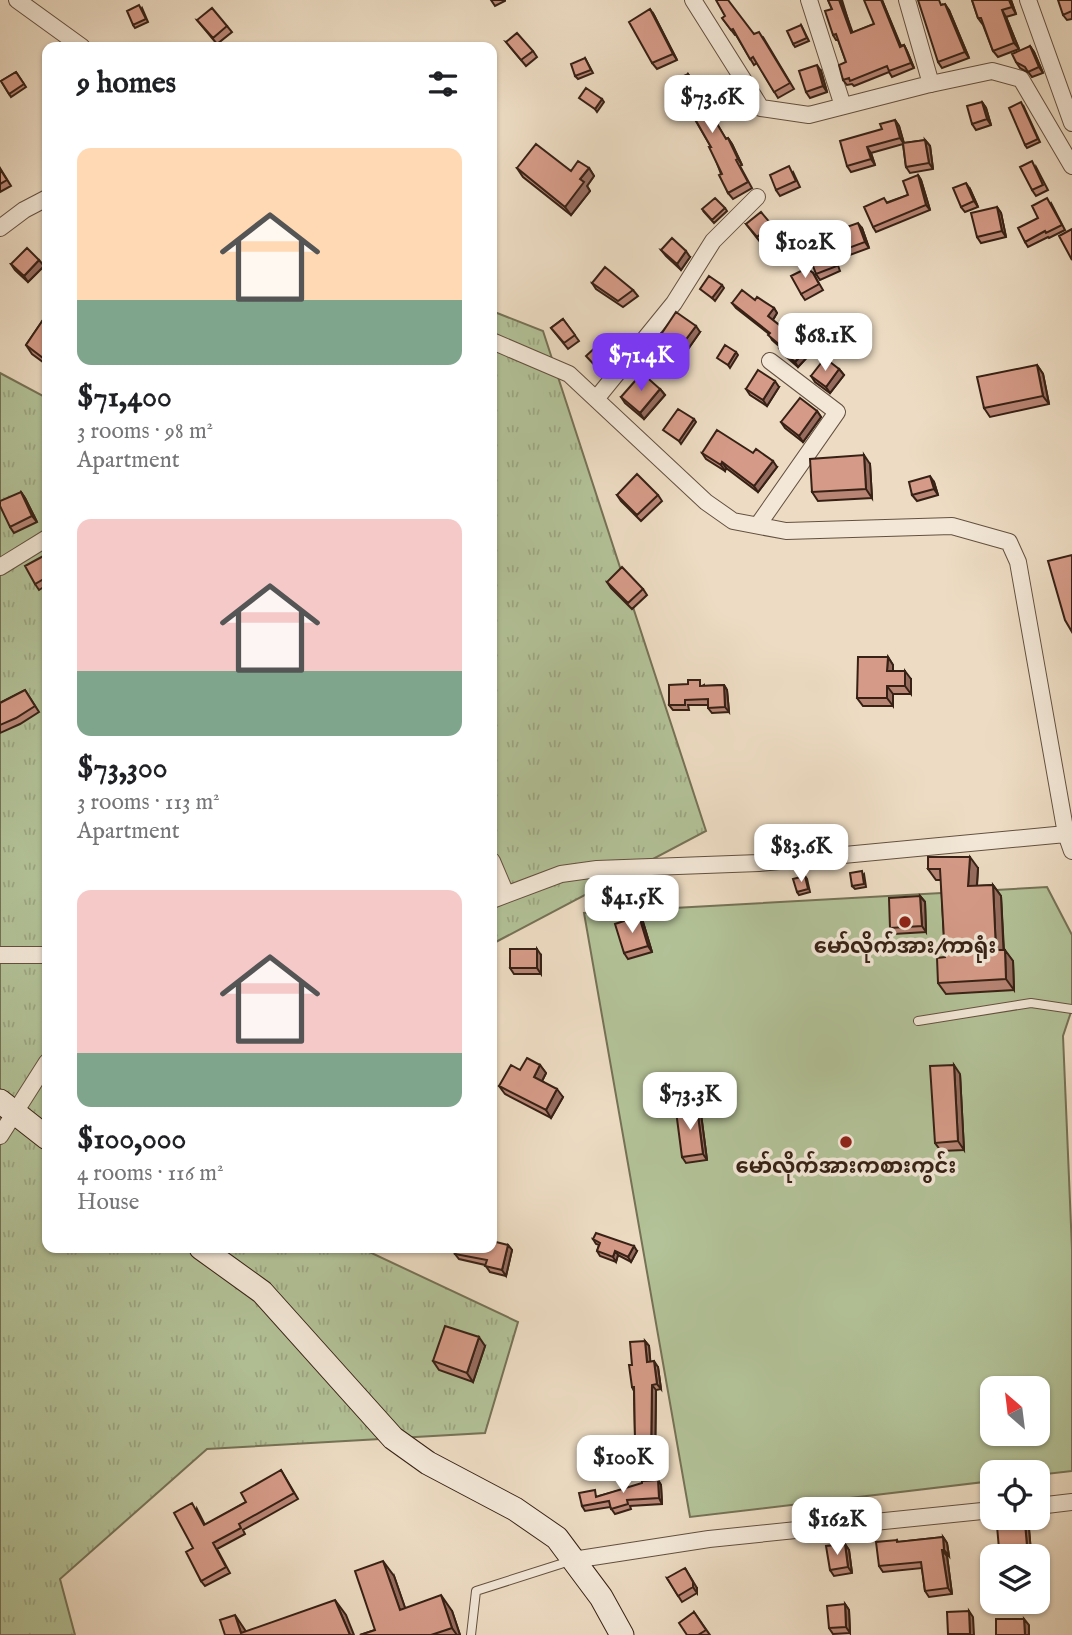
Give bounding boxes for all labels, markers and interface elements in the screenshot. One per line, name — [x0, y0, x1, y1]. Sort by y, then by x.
text: 9 homes — [77, 65, 176, 103]
icon: filters — [424, 65, 462, 103]
pin: $73.6K — [655, 76, 769, 135]
text: $73.6K — [680, 83, 744, 112]
icon: home — [207, 194, 333, 320]
pin: $102K — [756, 220, 854, 280]
text: $102K — [775, 228, 835, 257]
pin: $68.1K — [768, 314, 882, 373]
text: $68.1K — [794, 321, 856, 350]
pin: $71.4K — [584, 334, 698, 393]
text: $71.4K — [608, 341, 674, 370]
text: $71,400 — [77, 379, 172, 417]
text: 3 rooms · 98 m² — [77, 417, 213, 446]
text: Apartment — [77, 446, 180, 475]
icon: home — [207, 565, 333, 691]
text: $73,300 — [77, 750, 168, 788]
text: 3 rooms · 113 m² — [77, 788, 220, 817]
text: Apartment — [77, 817, 180, 846]
pin: $83.6K — [744, 824, 858, 884]
text: $83.6K — [770, 832, 832, 861]
pin: $41.5K — [575, 876, 689, 935]
text: $41.5K — [601, 883, 663, 912]
marker: မော်လိုက်အား/ကာရုံး — [897, 914, 913, 930]
place label: မော်လိုက်အား/ကာရုံး — [814, 930, 996, 963]
icon: home — [207, 936, 333, 1062]
pin: $73.3K — [633, 1072, 747, 1132]
text: $73.3K — [659, 1080, 721, 1109]
text: $100,000 — [77, 1121, 186, 1159]
marker: မော်လိုက်အားကစားကွင်း — [838, 1134, 854, 1150]
place label: မော်လိုက်အားကစားကွင်း — [736, 1150, 956, 1183]
text: 4 rooms · 116 m² — [77, 1159, 224, 1188]
text: House — [77, 1188, 139, 1217]
north arrow — [980, 1376, 1050, 1446]
map controls — [980, 1376, 1050, 1614]
pin: $100K — [574, 1436, 672, 1495]
text: $100K — [593, 1443, 653, 1472]
button: locate — [980, 1460, 1050, 1530]
pin: $162K — [788, 1498, 886, 1557]
text: $162K — [808, 1505, 866, 1534]
button: layers — [980, 1544, 1050, 1614]

